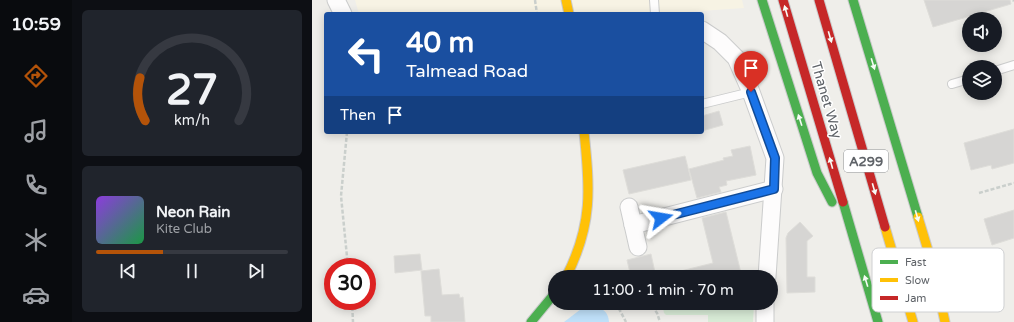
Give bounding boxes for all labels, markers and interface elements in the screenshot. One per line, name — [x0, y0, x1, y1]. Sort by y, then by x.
one-way arrow — [783, 5, 789, 17]
map controls — [962, 12, 1002, 100]
button: sound — [962, 12, 1002, 52]
text: 10:59 — [11, 13, 61, 35]
text: 40 m — [406, 26, 474, 60]
icon: left — [340, 28, 392, 80]
one-way arrow — [827, 32, 833, 44]
pin — [734, 51, 768, 92]
icon: arrive — [740, 57, 762, 79]
one-way arrow — [870, 58, 876, 70]
text: Talmead Road — [406, 60, 528, 82]
street label: Thanet Way — [807, 60, 846, 141]
button: layers — [962, 60, 1002, 100]
icon: directions — [22, 62, 50, 90]
text: 27 — [166, 66, 218, 116]
icon: arrive — [384, 104, 406, 126]
text: Then — [340, 106, 376, 124]
text: km/h — [174, 112, 210, 129]
one-way arrow — [797, 114, 803, 126]
icon: music — [22, 117, 50, 145]
road number: A299 — [844, 150, 888, 172]
one-way arrow — [828, 157, 834, 169]
icon: phone — [22, 171, 50, 199]
one-way arrow — [871, 183, 877, 195]
position arrow — [640, 197, 682, 239]
text: Neon Rain — [156, 203, 230, 221]
one-way arrow — [915, 209, 921, 222]
text: Kite Club — [156, 221, 212, 237]
icon: climate — [22, 226, 50, 254]
legend — [872, 248, 1004, 312]
text: Fast — [905, 256, 926, 269]
speed limit sign: 30 — [324, 258, 376, 310]
icon: previous — [117, 260, 139, 282]
icon: pause — [181, 260, 203, 282]
icon: next — [245, 260, 267, 282]
text: Slow — [905, 274, 930, 287]
one-way arrow — [863, 275, 869, 287]
icon: car — [22, 281, 50, 309]
text: 11:00 · 1 min · 70 m — [592, 281, 734, 299]
text: Jam — [905, 292, 926, 305]

